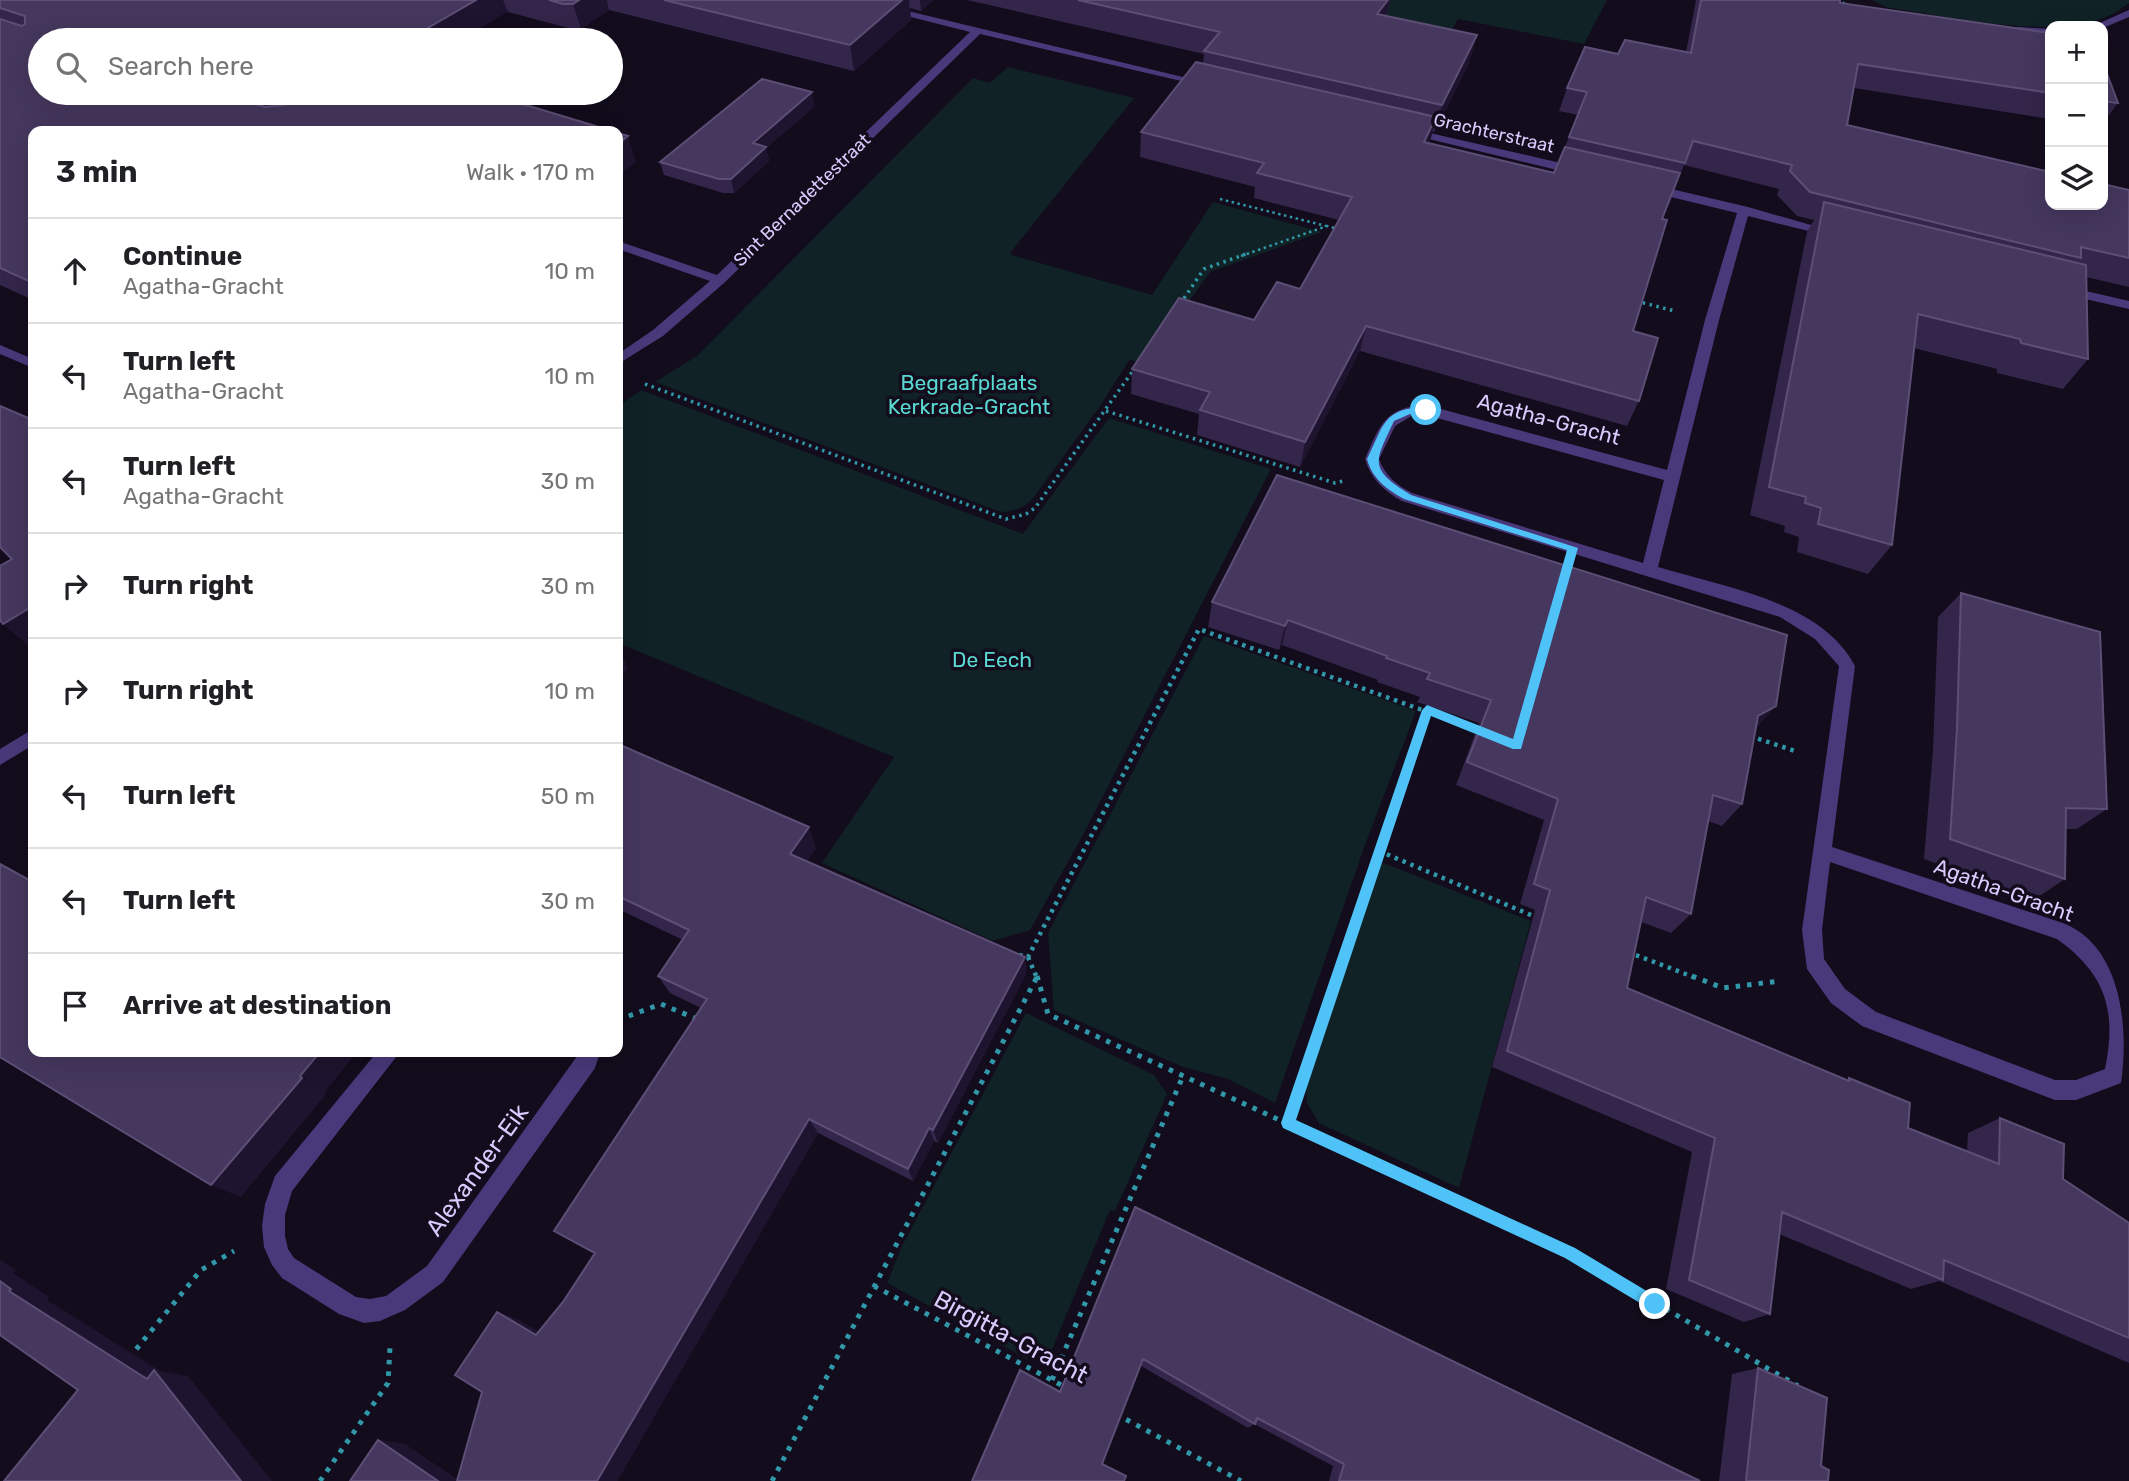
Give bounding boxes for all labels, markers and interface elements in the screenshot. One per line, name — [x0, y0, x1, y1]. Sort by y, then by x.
map controls — [2045, 21, 2108, 210]
button: + — [2045, 21, 2108, 84]
search box — [28, 28, 623, 105]
icon: search — [52, 48, 90, 86]
text: Search here — [108, 51, 254, 82]
button: − — [2045, 84, 2108, 147]
street label: Grachterstraat — [1431, 108, 1557, 158]
street label: Sint Bernadettestraat — [729, 129, 875, 271]
button: layers — [2045, 147, 2108, 210]
text: 3 min — [56, 154, 138, 190]
text: Walk · 170 m — [466, 158, 595, 186]
text: Continue — [123, 241, 242, 272]
icon: ahead — [56, 252, 94, 290]
text: 10 m — [544, 257, 595, 285]
text: Agatha-Gracht — [123, 272, 284, 300]
text: Turn left — [123, 346, 235, 377]
icon: left — [56, 357, 94, 395]
text: 10 m — [544, 362, 595, 390]
park label: Begraafplaats Kerkrade-Gracht — [888, 370, 1050, 419]
text: Agatha-Gracht — [123, 377, 284, 405]
street label: Agatha-Gracht — [1475, 388, 1623, 450]
route start — [1410, 394, 1441, 425]
text: Turn left — [123, 451, 235, 482]
icon: left — [56, 462, 94, 500]
text: 30 m — [540, 467, 595, 495]
text: Agatha-Gracht — [123, 482, 284, 510]
icon: right — [56, 567, 94, 605]
text: Turn right — [123, 570, 253, 601]
text: 30 m — [540, 572, 595, 600]
park label: De Eech — [952, 647, 1032, 672]
icon: right — [56, 672, 94, 710]
text: Turn right — [123, 675, 253, 706]
text: 10 m — [544, 677, 595, 705]
icon: left — [56, 777, 94, 815]
text: Turn left — [123, 780, 235, 811]
text: 50 m — [541, 782, 595, 810]
street label: Agatha-Gracht — [1931, 853, 2077, 927]
icon: left — [56, 882, 94, 920]
text: Turn left — [123, 885, 235, 916]
text: 30 m — [540, 887, 595, 915]
icon: arrive — [56, 987, 94, 1025]
text: Arrive at destination — [123, 990, 391, 1021]
street label: Alexander-Eik — [420, 1098, 534, 1241]
street label: Birgitta-Gracht — [929, 1285, 1093, 1389]
route end — [1639, 1288, 1670, 1319]

